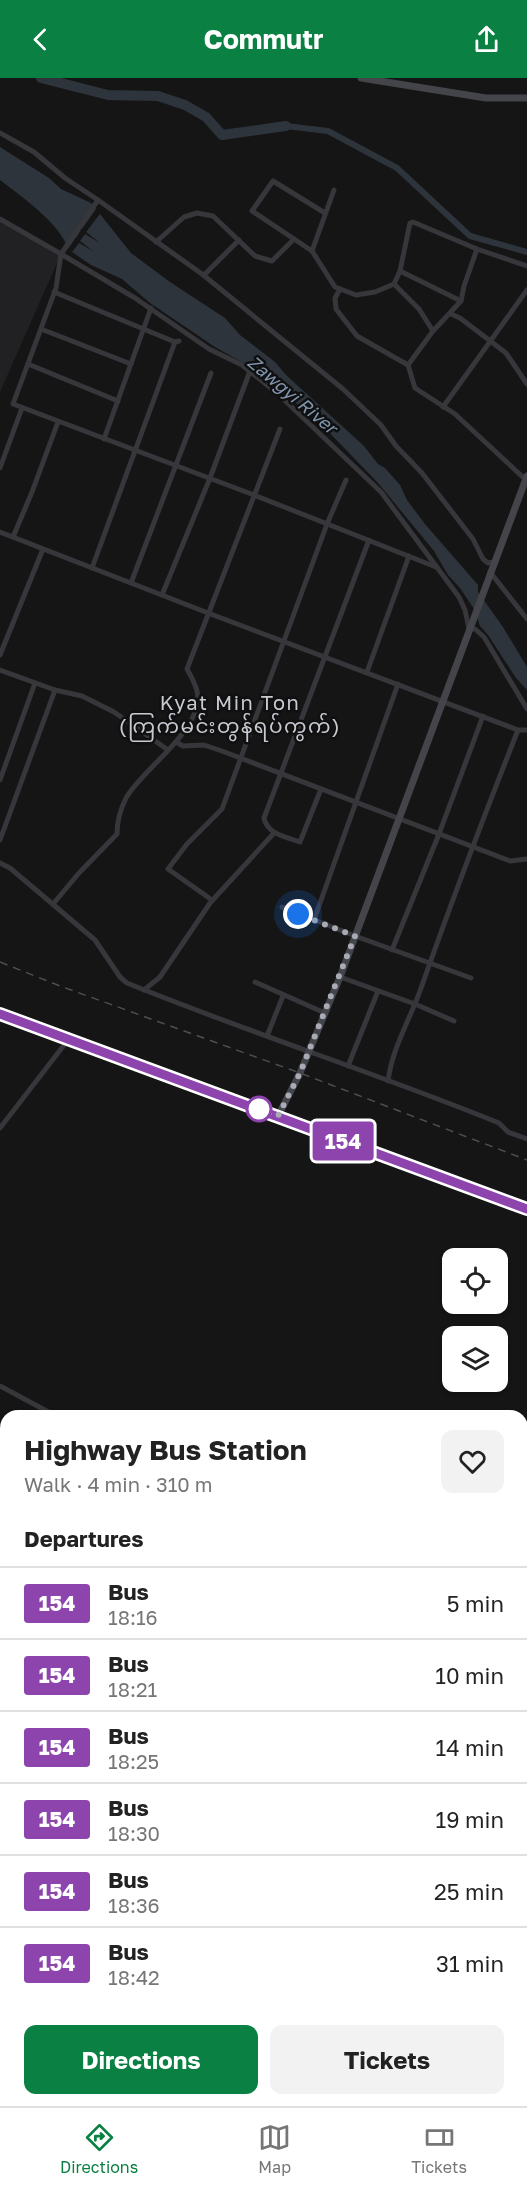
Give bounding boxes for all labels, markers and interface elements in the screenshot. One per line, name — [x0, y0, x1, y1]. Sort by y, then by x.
icon: back — [24, 23, 57, 56]
text: Commutr — [203, 23, 324, 55]
icon: share — [470, 23, 503, 56]
water label: Zawgyi River — [243, 350, 344, 440]
district label: Kyat Min Ton (ကြက်မင်းတွန်ရပ်ကွက်) — [119, 690, 341, 742]
your location — [283, 899, 313, 929]
unlabelled marker — [246, 1096, 272, 1122]
line badge: 154 — [308, 1122, 378, 1160]
text: 154 — [325, 1128, 361, 1154]
map controls — [442, 1248, 508, 1392]
button: locate — [442, 1248, 508, 1314]
button: layers — [442, 1326, 508, 1392]
button: heart — [441, 1430, 504, 1493]
text: Highway Bus Station — [24, 1433, 307, 1466]
text: Walk · 4 min · 310 m — [24, 1472, 212, 1496]
text: Departures — [24, 1525, 143, 1552]
text: Bus — [108, 1578, 149, 1605]
text: 154 — [39, 1590, 75, 1616]
text: 5 min — [447, 1590, 504, 1617]
text: 18:16 — [108, 1605, 158, 1629]
text: Bus — [108, 1650, 149, 1677]
text: 154 — [39, 1662, 75, 1688]
text: 10 min — [435, 1662, 504, 1689]
text: 18:21 — [108, 1677, 157, 1701]
text: Bus — [108, 1722, 149, 1749]
text: 154 — [39, 1734, 75, 1760]
text: 14 min — [436, 1734, 504, 1761]
text: 18:25 — [108, 1749, 159, 1773]
text: Bus — [108, 1794, 149, 1821]
text: 154 — [39, 1806, 75, 1832]
text: 19 min — [436, 1806, 504, 1833]
text: 18:30 — [108, 1821, 160, 1845]
text: Bus — [108, 1866, 149, 1893]
text: 154 — [39, 1878, 75, 1904]
text: 25 min — [434, 1878, 504, 1905]
text: 18:36 — [108, 1893, 160, 1917]
text: Bus — [108, 1938, 149, 1965]
text: 154 — [39, 1950, 75, 1976]
text: 31 min — [436, 1950, 504, 1977]
text: 18:42 — [108, 1965, 160, 1989]
button: Directions — [24, 2025, 258, 2094]
button: Tickets — [270, 2025, 504, 2094]
tab: Directions — [60, 2121, 138, 2177]
tab: Map — [258, 2121, 291, 2177]
tab: Tickets — [411, 2121, 467, 2177]

